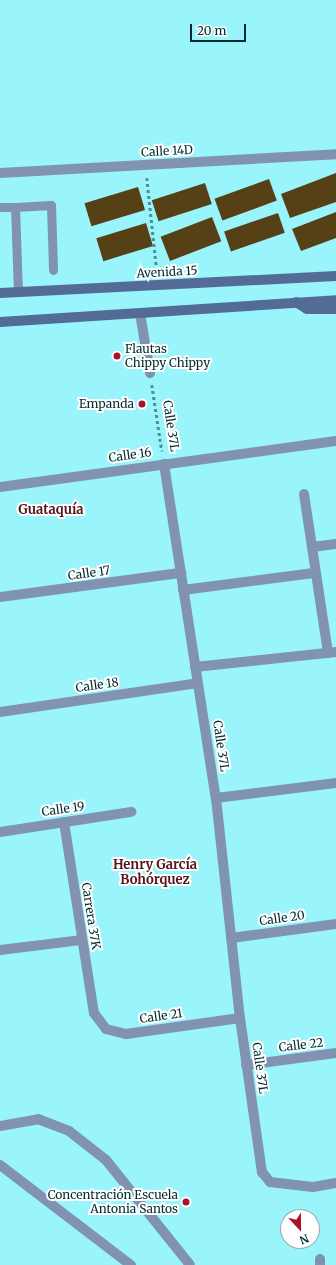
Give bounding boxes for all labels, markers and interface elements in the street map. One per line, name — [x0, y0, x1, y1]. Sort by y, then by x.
scale bar — [192, 16, 248, 42]
text: 20 m — [197, 23, 226, 38]
street label: Calle 14D — [141, 142, 193, 160]
street label: Avenida 15 — [136, 263, 198, 281]
place label: Flautas Chippy Chippy — [125, 342, 210, 370]
marker: Flautas Chippy Chippy — [112, 351, 122, 361]
place label: Empanda — [79, 397, 134, 411]
marker: Empanda — [137, 399, 147, 409]
street label: Calle 37L — [160, 399, 182, 453]
street label: Calle 16 — [108, 445, 152, 465]
district label: Guataquía — [18, 502, 84, 518]
street label: Calle 17 — [67, 563, 111, 583]
street label: Calle 18 — [75, 675, 119, 695]
street label: Calle 37L — [210, 719, 232, 773]
street label: Calle 19 — [41, 799, 85, 819]
district label: Henry García Bohórquez — [113, 858, 197, 889]
street label: Carrera 37K — [79, 881, 103, 951]
street label: Calle 20 — [258, 908, 306, 928]
street label: Calle 21 — [139, 1006, 183, 1026]
street label: Calle 22 — [278, 1035, 324, 1055]
street label: Calle 37L — [249, 1041, 271, 1095]
place label: Concentración Escuela Antonia Santos — [48, 1188, 178, 1216]
marker: Concentración Escuela Antonia Santos — [181, 1197, 191, 1207]
north arrow — [280, 1209, 320, 1249]
text: N — [297, 1231, 311, 1247]

